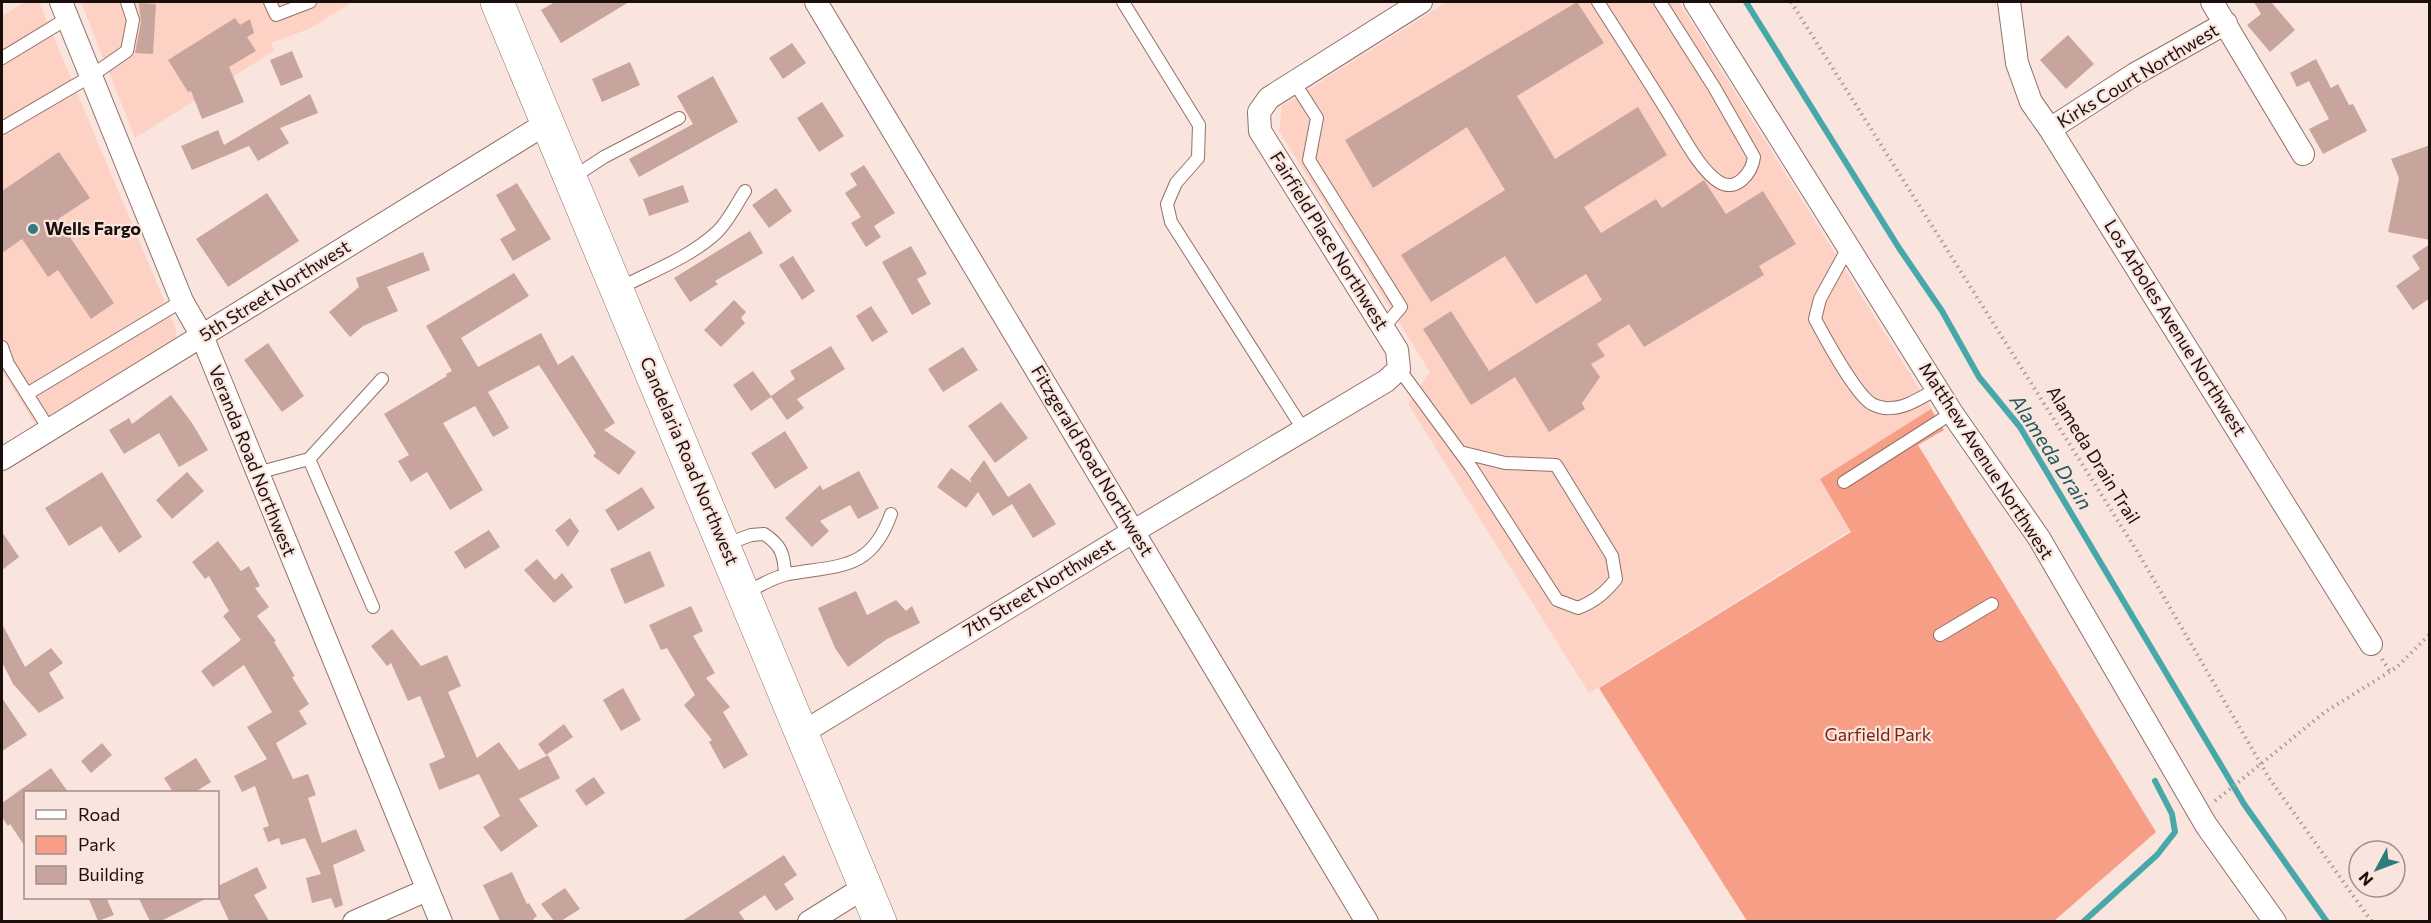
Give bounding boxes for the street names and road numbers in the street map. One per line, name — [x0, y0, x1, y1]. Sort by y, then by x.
street label: Kirks Court Northwest — [2053, 18, 2222, 132]
street label: Fairfield Place Northwest — [1266, 147, 1394, 334]
street label: Los Arboles Avenue Northwest — [2100, 215, 2252, 440]
street label: 5th Street Northwest — [195, 235, 354, 346]
street label: Candelaria Road Northwest — [636, 353, 744, 568]
street label: Matthew Avenue Northwest — [1915, 358, 2059, 563]
street label: Fitzgerald Road Northwest — [1027, 361, 1159, 560]
street label: Veranda Road Northwest — [204, 362, 301, 559]
street label: Alameda Drain Trail — [2042, 381, 2145, 528]
street label: 7th Street Northwest — [959, 533, 1118, 641]

